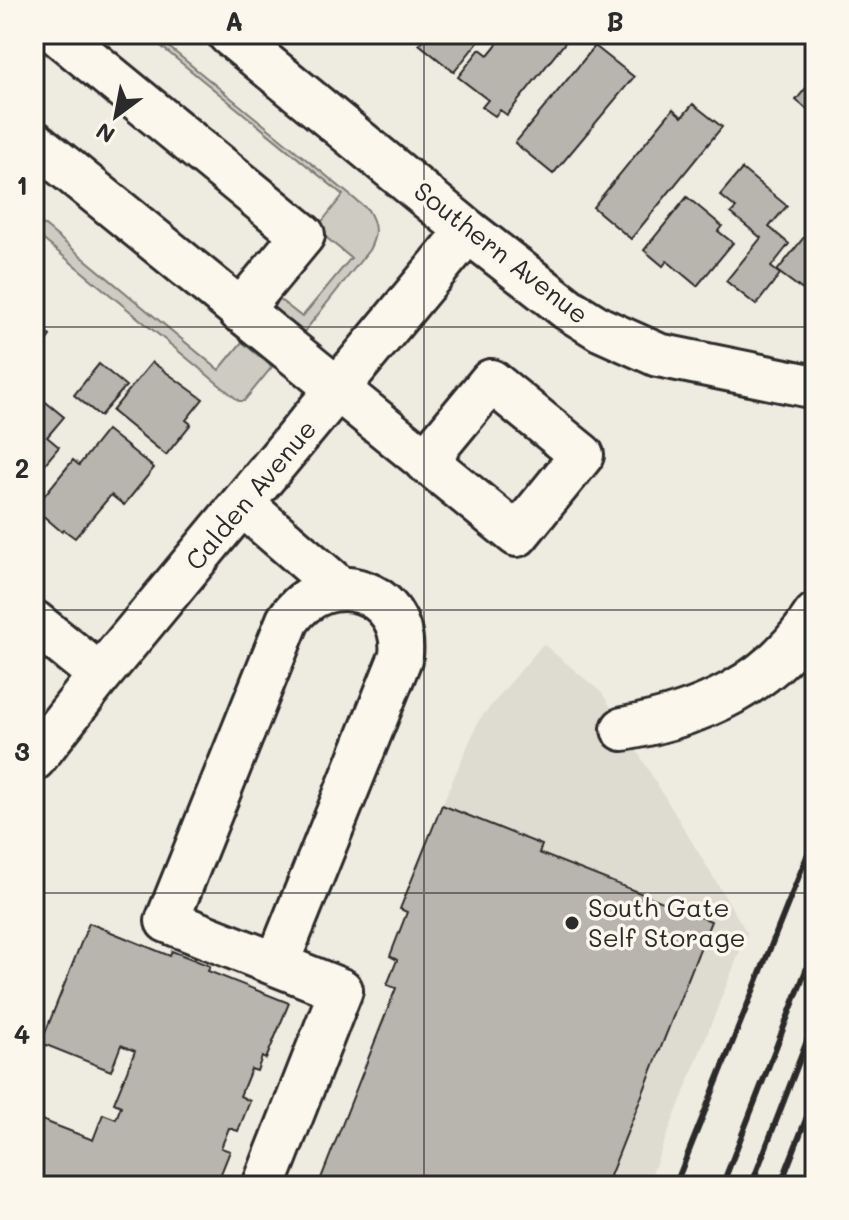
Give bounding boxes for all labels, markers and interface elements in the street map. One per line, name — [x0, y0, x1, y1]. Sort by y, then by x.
text: A — [225, 4, 243, 38]
text: B — [606, 4, 624, 38]
north arrow — [76, 76, 156, 156]
text: N — [90, 117, 120, 150]
text: 1 — [16, 168, 28, 202]
street label: Southern Avenue — [408, 173, 596, 331]
street label: Calden Avenue — [177, 412, 323, 577]
text: 2 — [15, 451, 29, 485]
text: 3 — [14, 734, 30, 768]
place label: South Gate Self Storage — [588, 890, 746, 954]
marker: South Gate Self Storage — [563, 914, 581, 932]
text: 4 — [14, 1017, 30, 1051]

